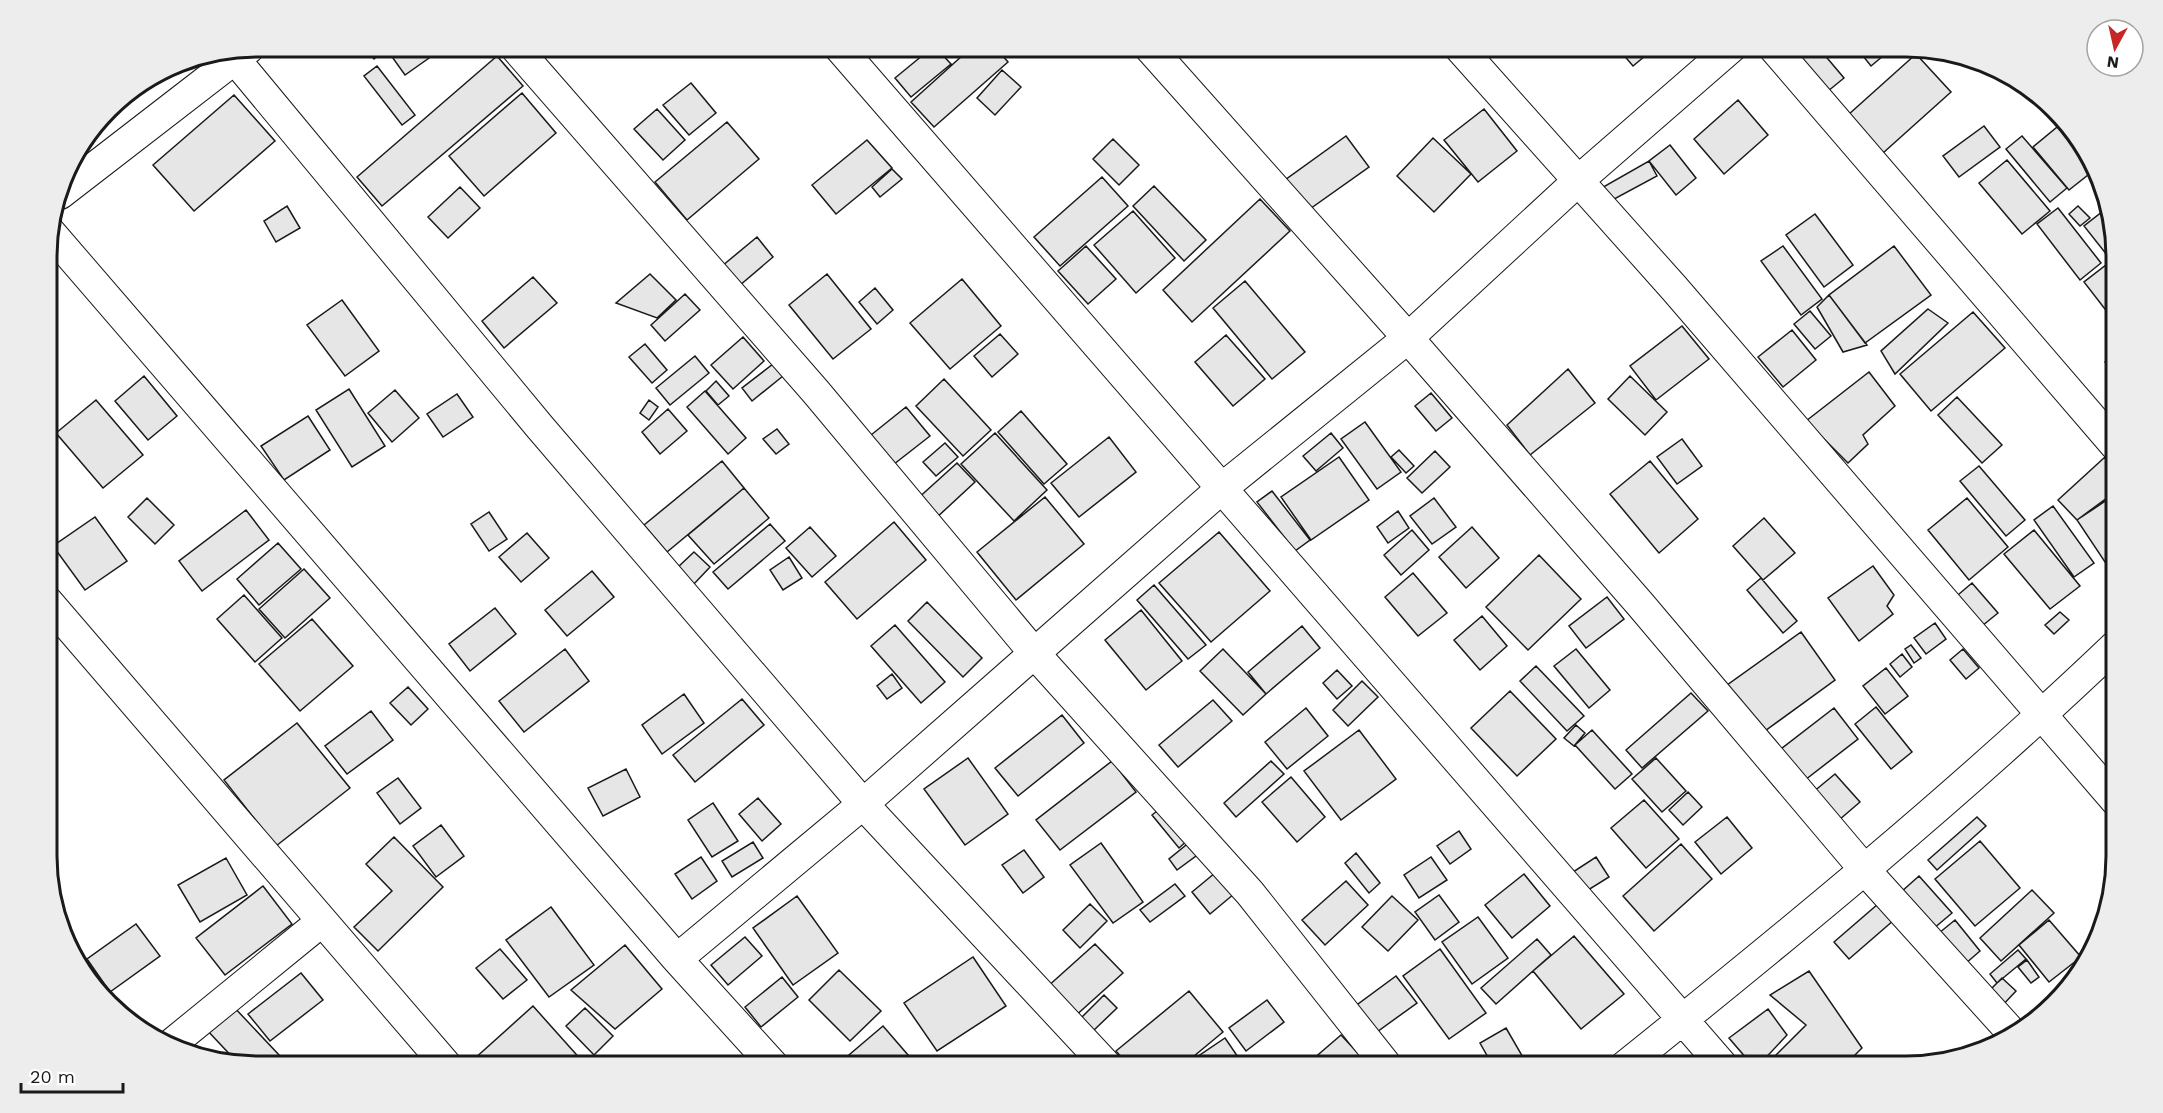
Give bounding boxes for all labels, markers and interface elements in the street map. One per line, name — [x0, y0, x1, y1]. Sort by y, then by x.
north arrow — [2085, 18, 2145, 78]
text: N — [2106, 52, 2120, 73]
scale bar — [21, 1056, 123, 1094]
text: 20 m — [30, 1066, 75, 1087]

